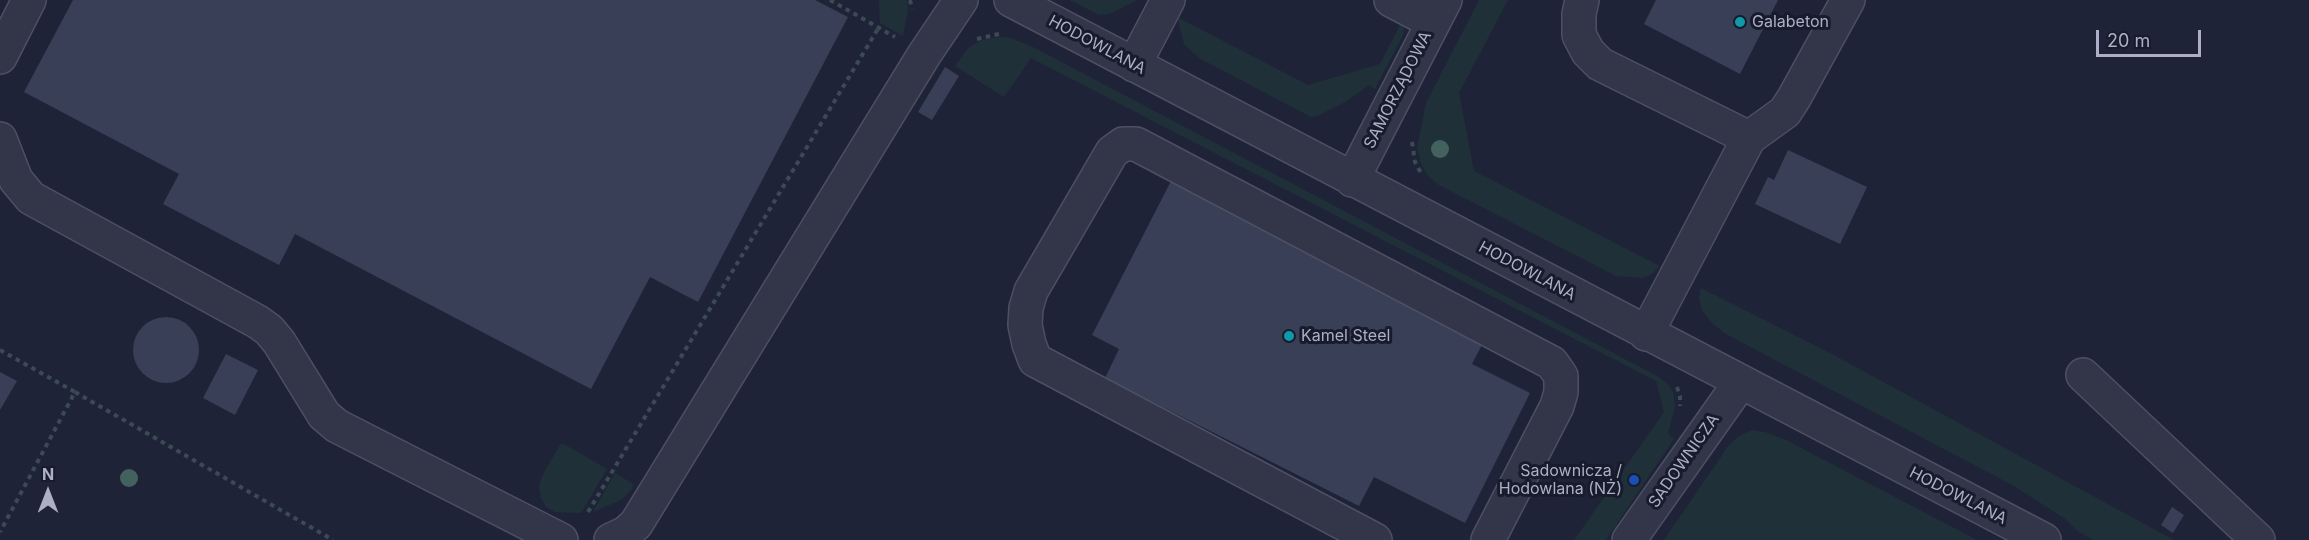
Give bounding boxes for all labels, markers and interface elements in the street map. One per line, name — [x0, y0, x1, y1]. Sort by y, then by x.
street label: HODOWLANA — [1045, 11, 1149, 79]
place label: Galabeton — [1752, 12, 1829, 32]
marker: Galabeton — [1733, 15, 1747, 29]
scale bar — [2099, 18, 2204, 56]
street label: SAMORZĄDOWA — [1360, 28, 1436, 152]
text: 20 m — [2107, 30, 2150, 51]
street label: HODOWLANA — [1475, 237, 1579, 305]
place label: Kamel Steel — [1301, 326, 1390, 346]
marker: Kamel Steel — [1282, 329, 1296, 343]
street label: SADOWNICZA — [1645, 410, 1723, 512]
place label: Sadownicza / Hodowlana (NŻ) — [1499, 461, 1622, 499]
north arrow — [18, 462, 78, 522]
street label: HODOWLANA — [1906, 463, 2010, 529]
text: N — [42, 464, 54, 484]
marker: Sadownicza / Hodowlana (NŻ) — [1627, 473, 1641, 487]

